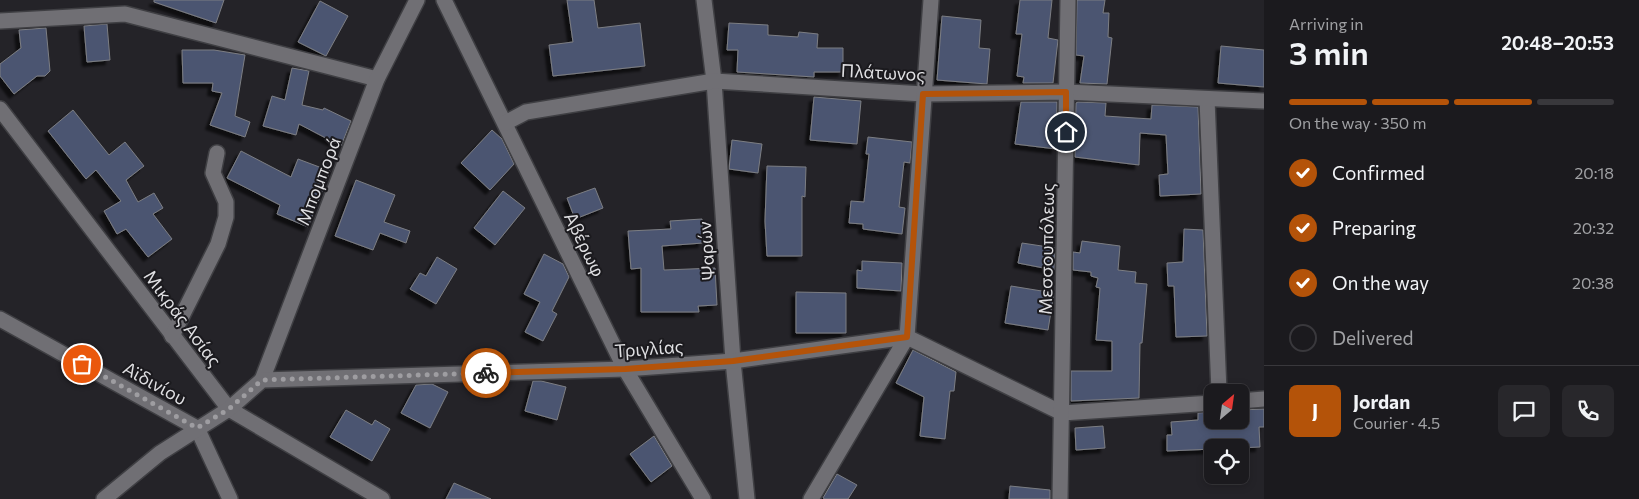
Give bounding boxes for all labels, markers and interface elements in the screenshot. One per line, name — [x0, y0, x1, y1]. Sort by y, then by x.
text: Arriving in — [1289, 14, 1363, 33]
text: 20:48–20:53 — [1501, 31, 1614, 54]
text: 3 min — [1289, 32, 1369, 72]
street label: Πλάτωνος — [840, 59, 926, 85]
pin — [1045, 111, 1087, 153]
text: On the way · 350 m — [1289, 113, 1426, 132]
icon: home — [1052, 118, 1080, 146]
street label: Μπομπορά — [291, 134, 345, 228]
icon: check — [1289, 159, 1317, 187]
text: Confirmed — [1332, 161, 1425, 184]
text: 20:18 — [1574, 163, 1614, 182]
street label: Μεσσουπόλεως — [1034, 183, 1058, 315]
street label: Αβέρωφ — [560, 208, 610, 280]
icon: check — [1289, 214, 1317, 242]
text: Preparing — [1332, 216, 1416, 239]
text: 20:32 — [1573, 218, 1614, 237]
street label: Ψαρών — [693, 221, 719, 281]
street label: Μικράς Ασίας — [140, 265, 226, 371]
icon: check — [1289, 269, 1317, 297]
text: On the way — [1332, 271, 1429, 294]
text: 20:38 — [1572, 273, 1614, 292]
text: Delivered — [1332, 326, 1413, 349]
street label: Τριγλίας — [614, 335, 684, 361]
pin — [61, 343, 103, 385]
courier — [461, 348, 511, 398]
icon: bag — [68, 350, 96, 378]
street label: Αϊδινίου — [119, 357, 191, 409]
icon: bike — [472, 359, 500, 387]
north arrow — [1204, 384, 1249, 429]
map controls — [1204, 384, 1249, 484]
button: chat — [1498, 385, 1550, 437]
button: phone — [1562, 385, 1614, 437]
text: Jordan — [1353, 390, 1410, 413]
text: J — [1312, 399, 1318, 422]
text: Courier · 4.5 — [1353, 413, 1440, 432]
button: locate — [1204, 439, 1249, 484]

